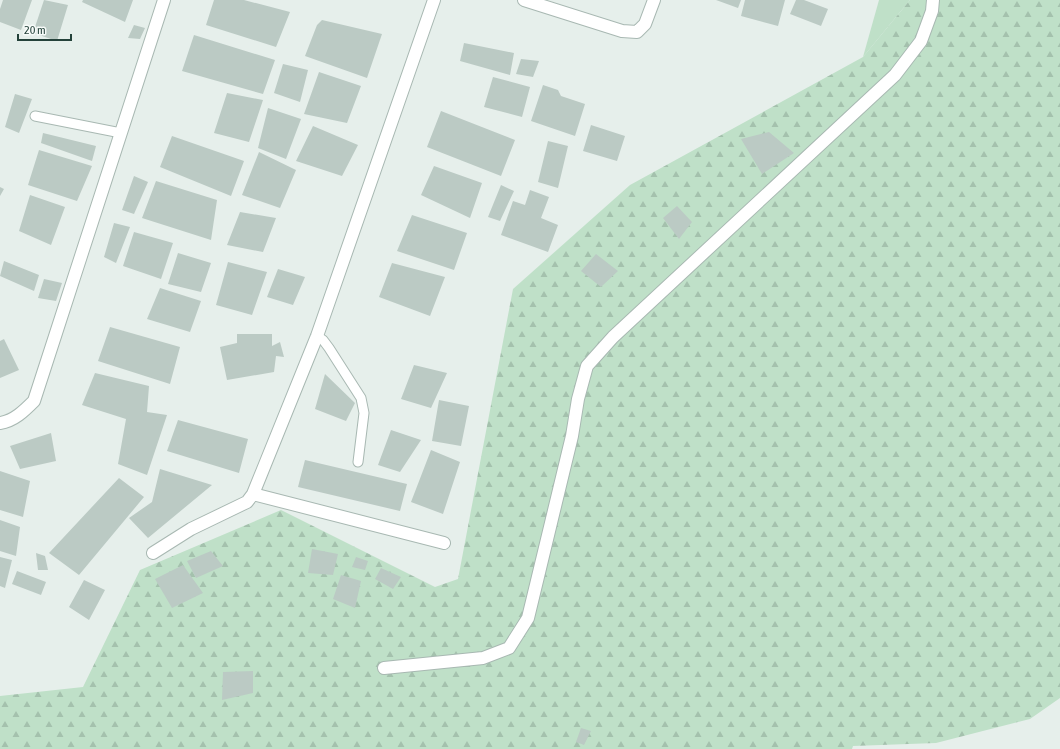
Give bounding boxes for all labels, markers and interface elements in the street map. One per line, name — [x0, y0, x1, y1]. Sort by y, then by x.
scale bar — [18, 16, 71, 42]
text: 20 m — [24, 23, 46, 37]

